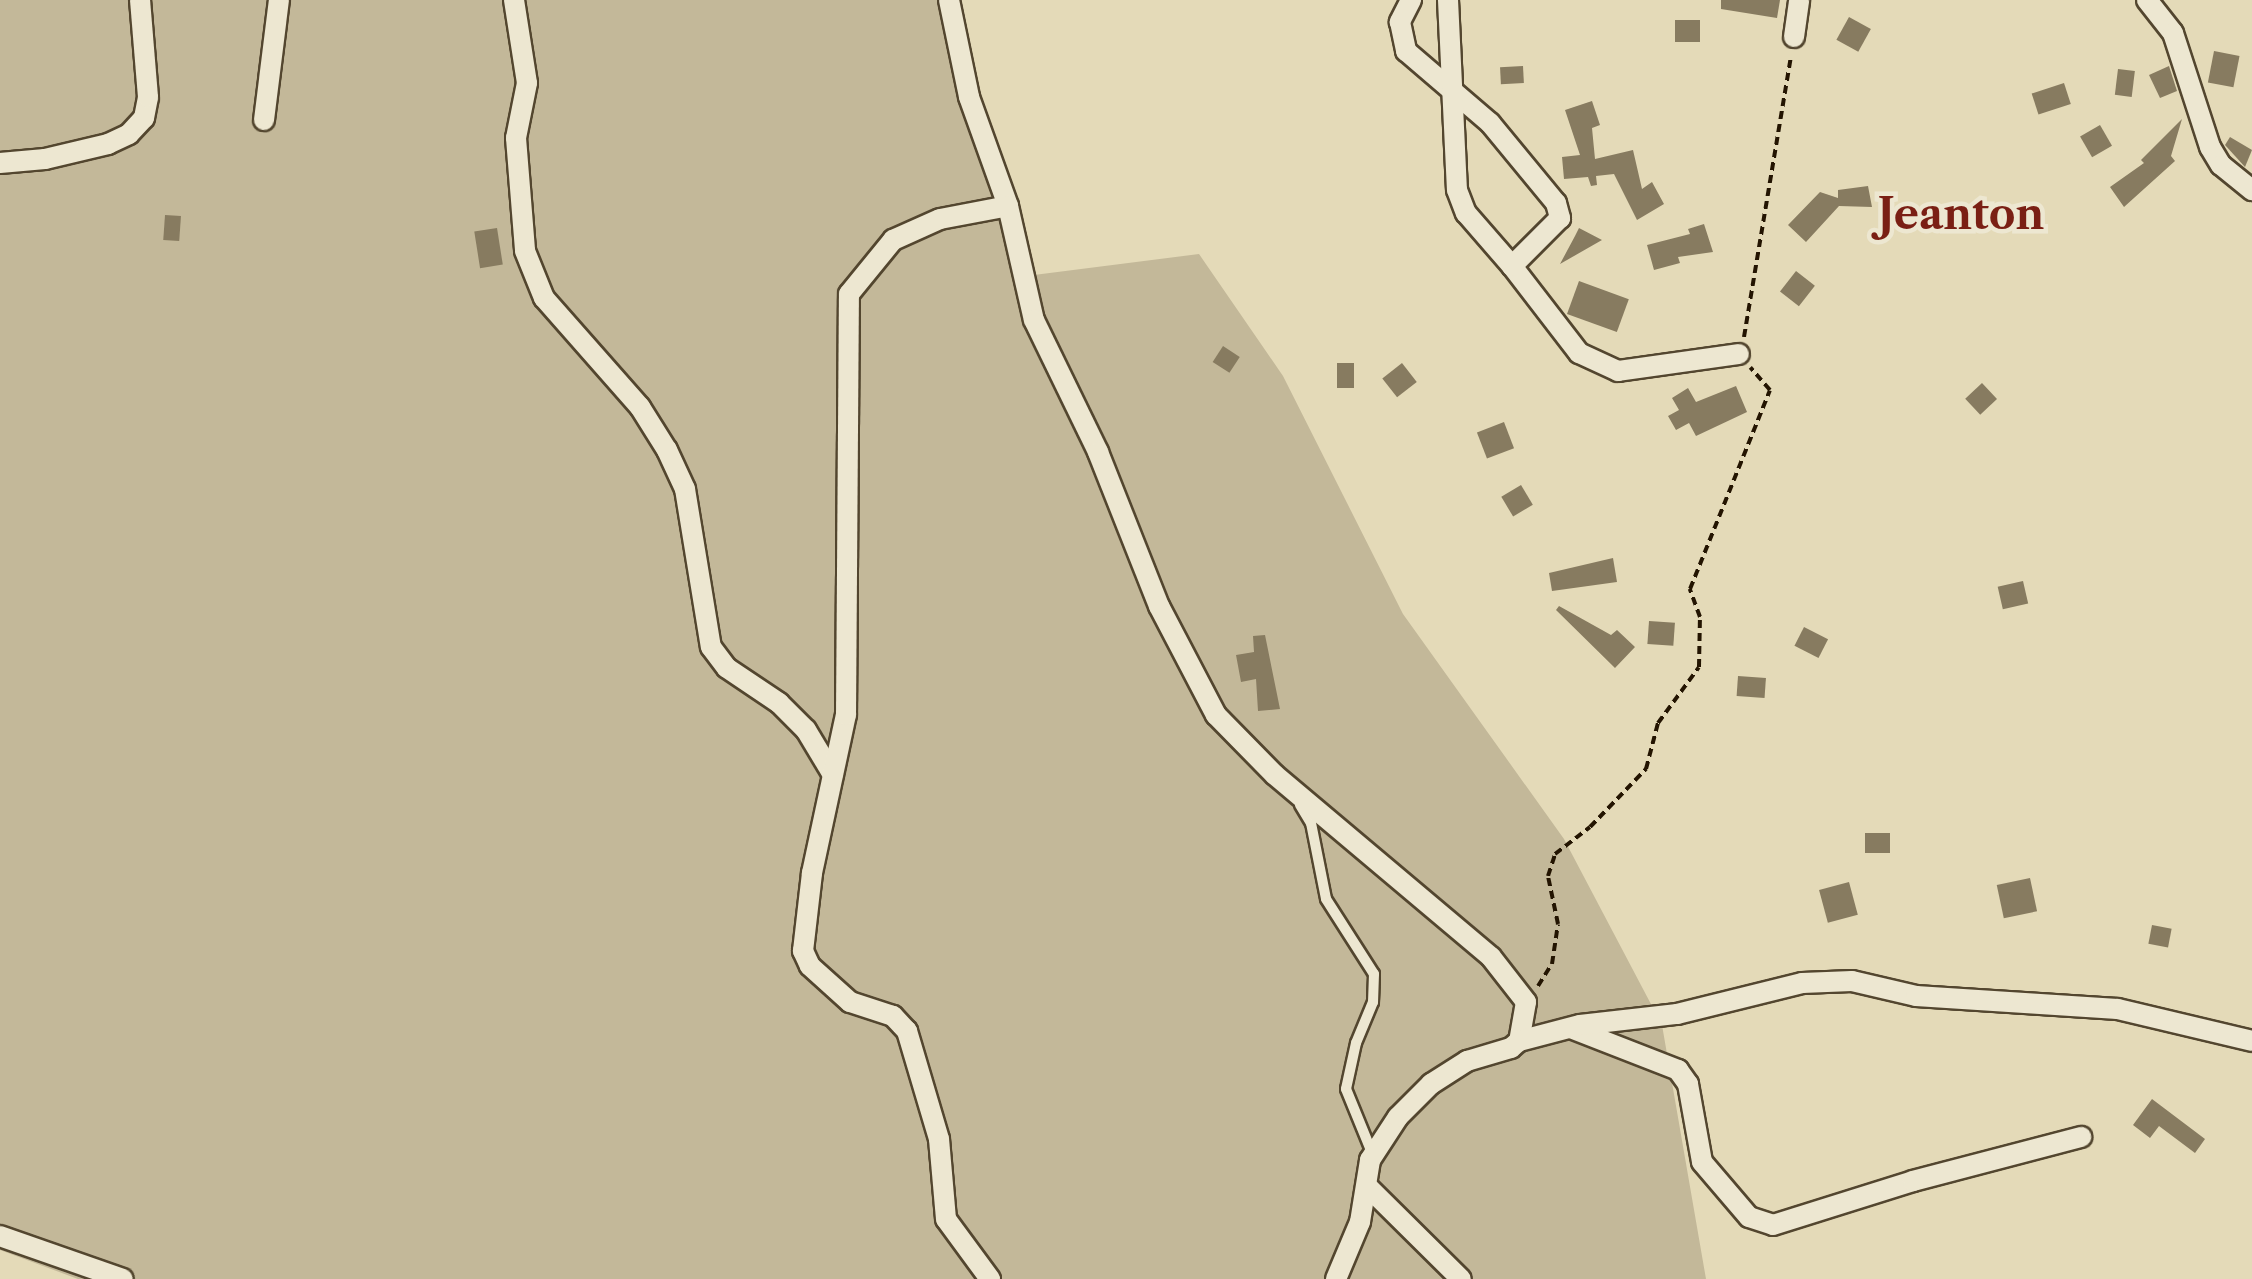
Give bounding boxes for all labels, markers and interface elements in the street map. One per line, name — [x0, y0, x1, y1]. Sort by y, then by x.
district label: Jeanton — [1878, 189, 2044, 239]

